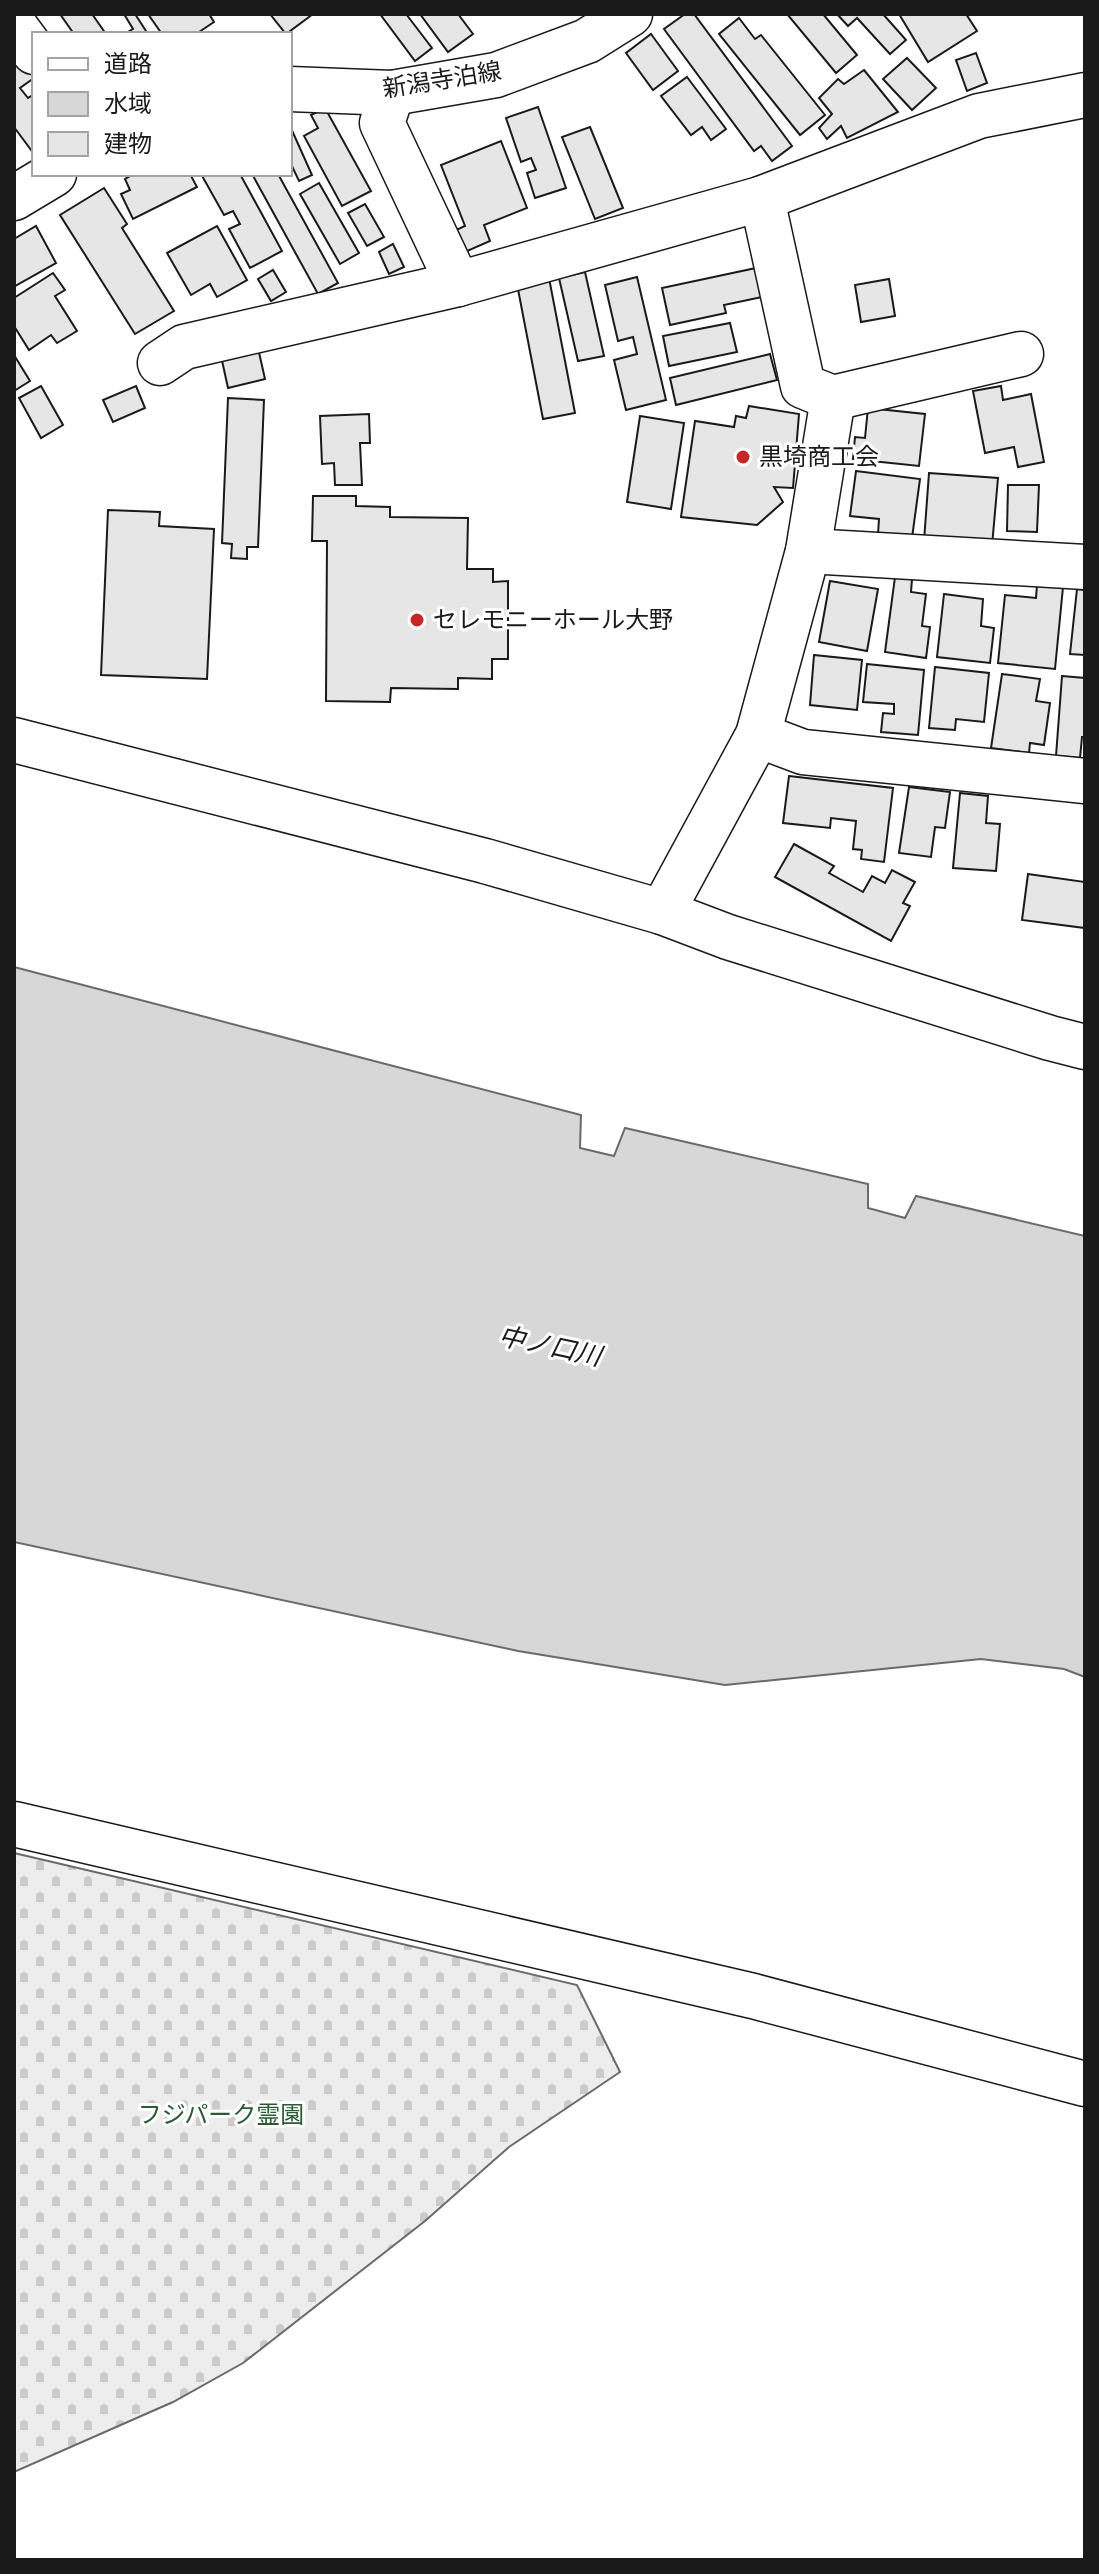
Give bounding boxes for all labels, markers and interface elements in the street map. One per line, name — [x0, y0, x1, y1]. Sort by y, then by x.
legend — [32, 32, 292, 176]
text: 道路 — [104, 46, 152, 79]
street label: 新潟寺泊線 — [380, 53, 504, 104]
text: 水域 — [104, 86, 152, 119]
text: 建物 — [104, 126, 152, 159]
place label: 黒埼商工会 — [759, 439, 879, 472]
marker: 黒埼商工会 — [734, 448, 752, 466]
place label: セレモニーホール大野 — [433, 602, 673, 635]
marker: セレモニーホール大野 — [408, 611, 426, 629]
water label: 中ノ口川 — [496, 1317, 608, 1374]
park label: フジパーク霊園 — [138, 2097, 304, 2130]

